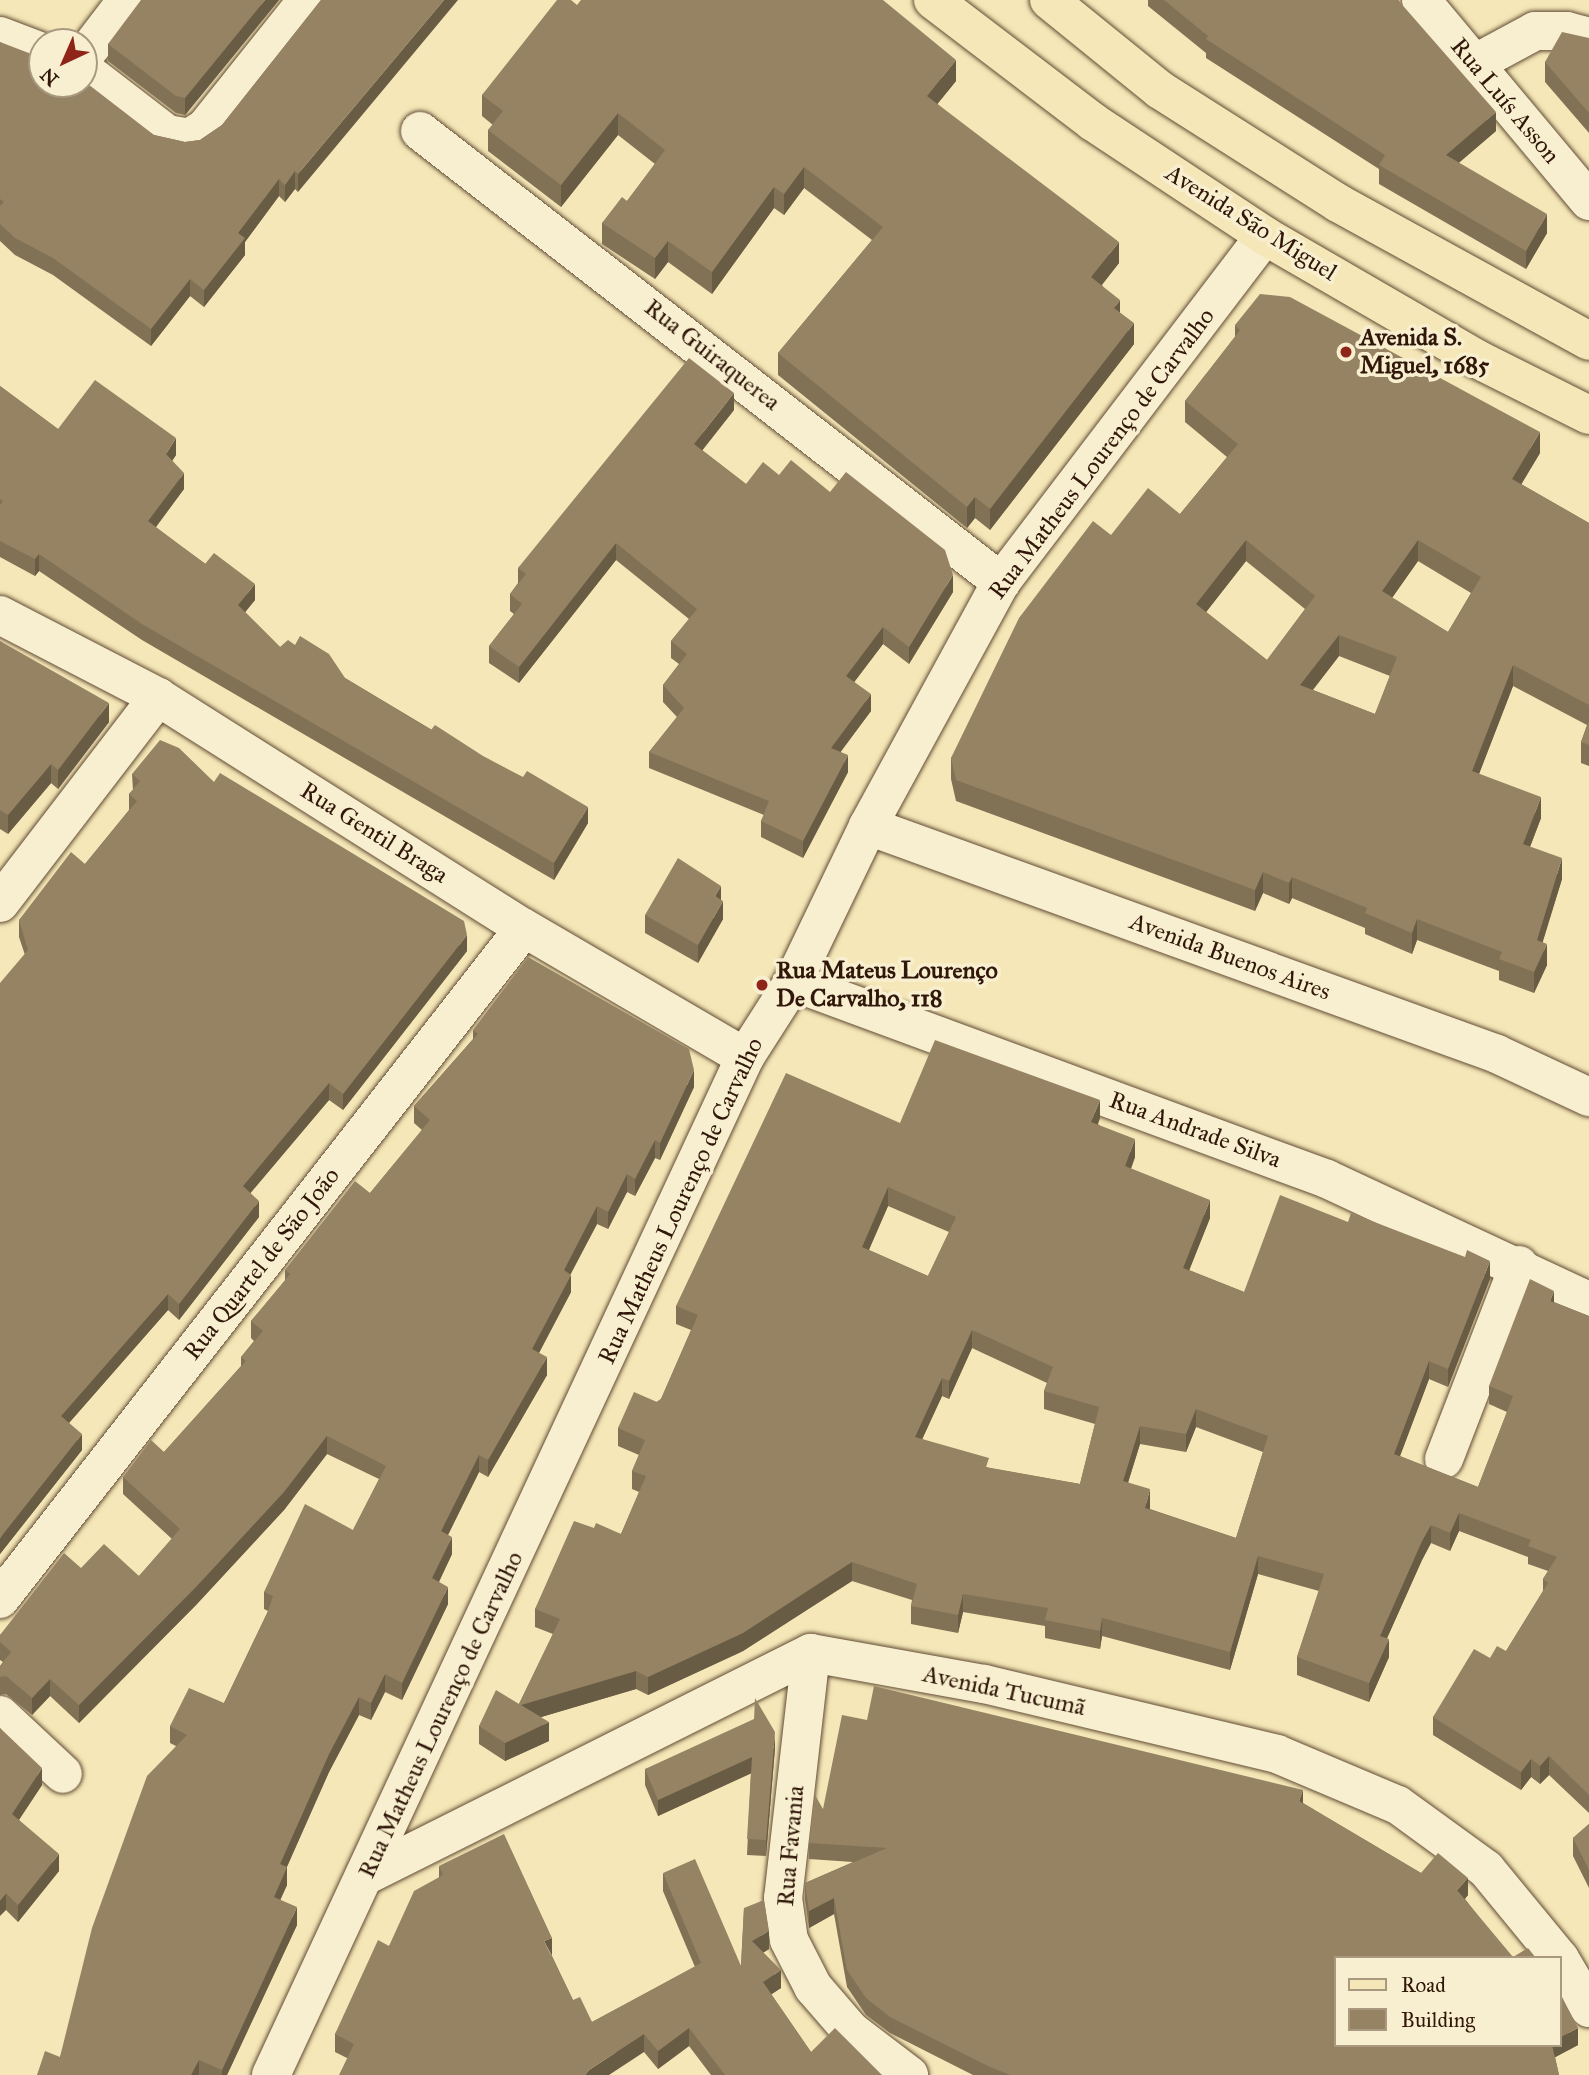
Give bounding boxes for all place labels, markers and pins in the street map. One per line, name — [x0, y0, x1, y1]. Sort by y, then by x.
place label: Avenida S. Miguel, 1685 — [1360, 324, 1489, 380]
marker: Avenida S. Miguel, 1685 — [1338, 344, 1354, 360]
place label: Rua Mateus Lourenço De Carvalho, 118 — [776, 957, 998, 1013]
marker: Rua Mateus Lourenço De Carvalho, 118 — [754, 977, 770, 993]

